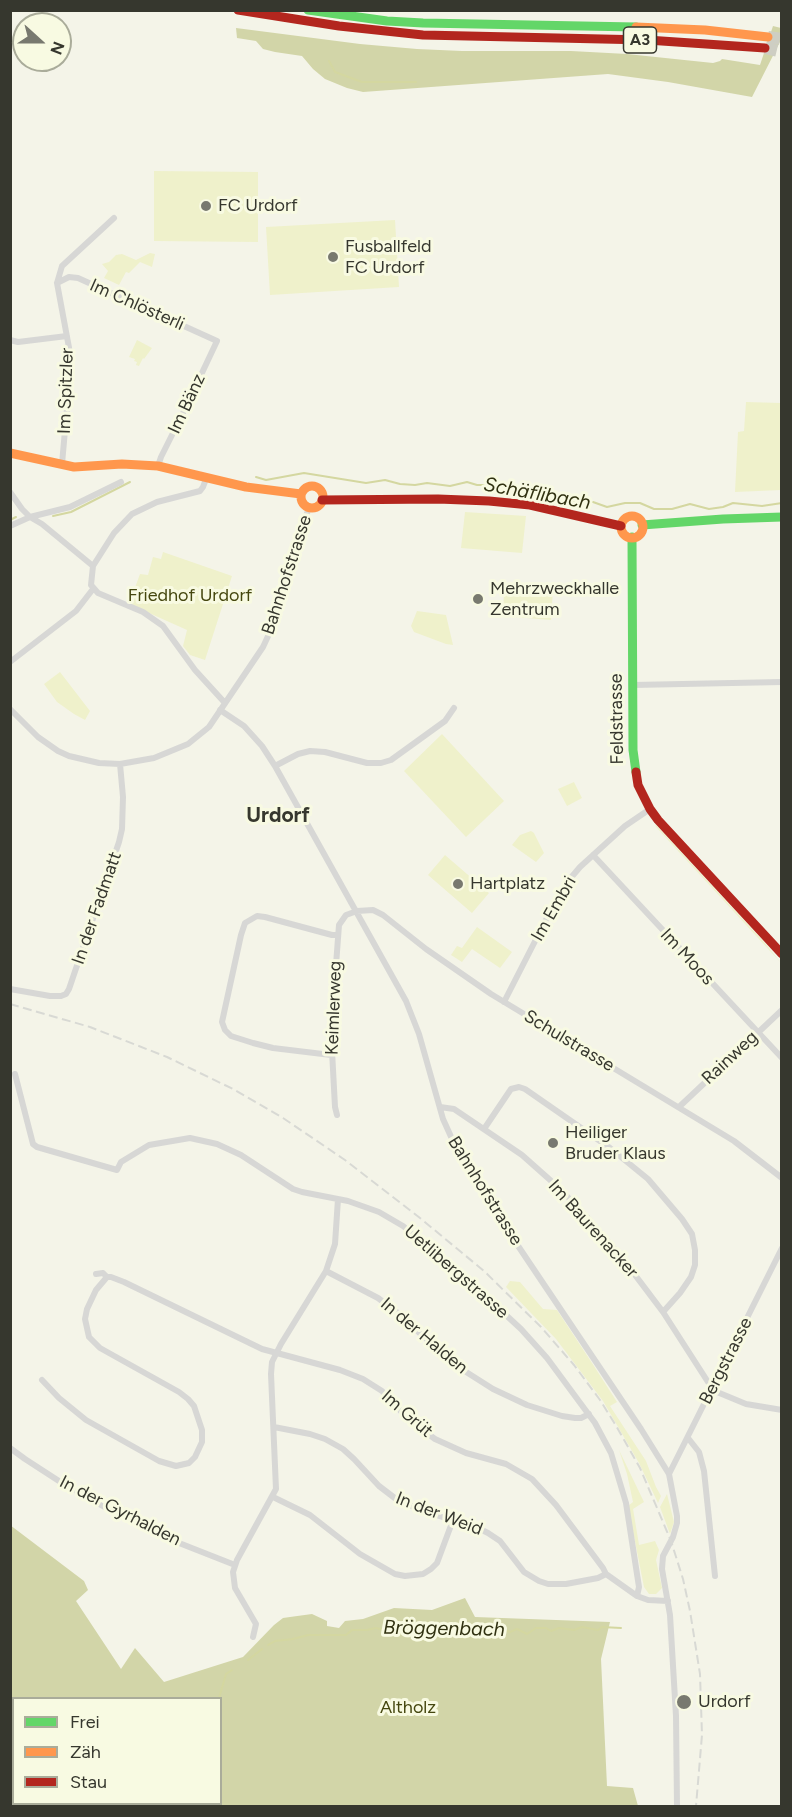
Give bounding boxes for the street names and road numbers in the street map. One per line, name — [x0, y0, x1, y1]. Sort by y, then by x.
road number: A3 — [624, 27, 656, 53]
street label: Im Chlösterli — [86, 275, 188, 335]
street label: Im Spitzler — [54, 348, 78, 434]
street label: Im Bänz — [164, 371, 210, 437]
street label: Bahnhofstrasse — [258, 512, 316, 638]
street label: Feldstrasse — [605, 673, 629, 765]
street label: In der Fadmatt — [68, 849, 126, 967]
street label: Im Embri — [527, 873, 581, 945]
street label: Im Moos — [656, 924, 718, 990]
street label: Keimlerweg — [322, 960, 346, 1056]
street label: Schulstrasse — [520, 1006, 618, 1076]
street label: Rainweg — [697, 1027, 763, 1089]
street label: Bahnhofstrasse — [443, 1133, 527, 1249]
street label: Im Baurenacker — [543, 1176, 643, 1282]
street label: Uetlibergstrasse — [399, 1221, 513, 1323]
street label: In der Halden — [376, 1293, 472, 1379]
street label: Bergstrasse — [695, 1314, 757, 1408]
street label: Im Grüt — [377, 1386, 437, 1442]
street label: In der Gyrhalden — [56, 1471, 184, 1551]
street label: In der Weid — [392, 1488, 486, 1540]

